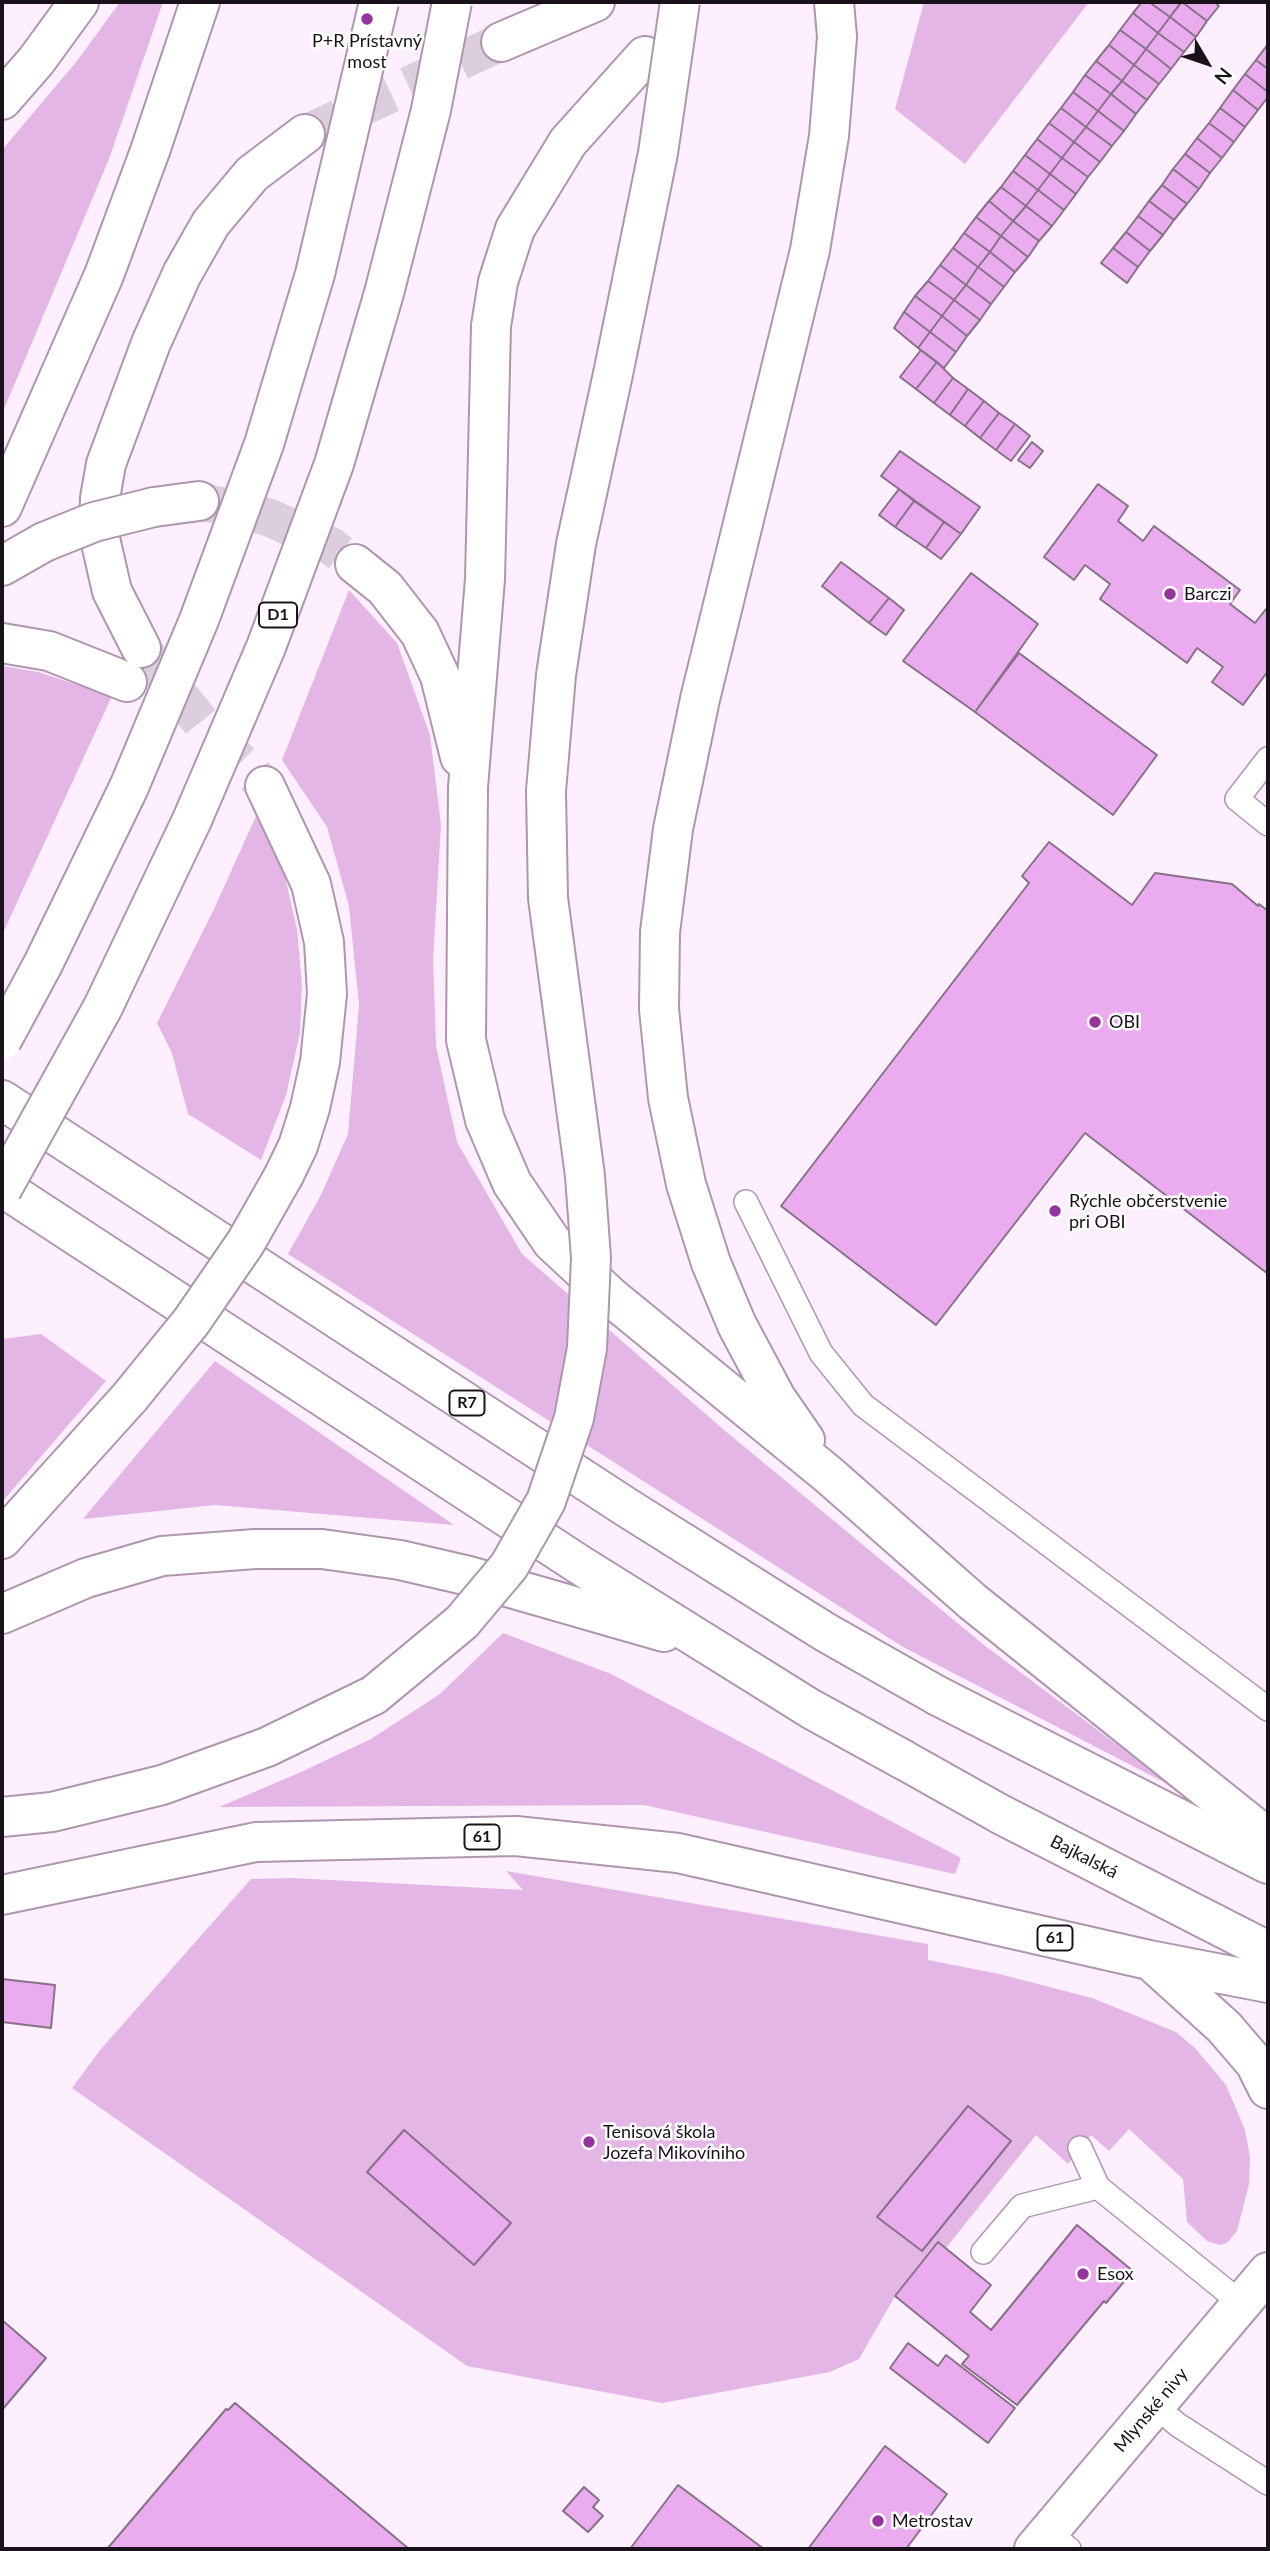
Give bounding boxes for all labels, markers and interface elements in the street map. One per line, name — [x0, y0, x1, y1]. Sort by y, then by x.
marker: P+R Prístavný most — [359, 11, 375, 27]
north arrow — [1172, 28, 1242, 98]
place label: P+R Prístavný most — [312, 30, 422, 72]
text: N — [1210, 64, 1237, 89]
place label: Barczi — [1184, 583, 1232, 605]
marker: Barczi — [1162, 586, 1178, 602]
road number: D1 — [259, 602, 297, 628]
place label: OBI — [1109, 1011, 1140, 1033]
marker: OBI — [1087, 1014, 1103, 1030]
place label: Rýchle občerstvenie pri OBI — [1069, 1190, 1227, 1232]
marker: Rýchle občerstvenie pri OBI — [1047, 1203, 1063, 1219]
road number: R7 — [449, 1390, 484, 1415]
road number: 61 — [464, 1825, 500, 1850]
street label: Bajkalská — [1047, 1831, 1121, 1883]
road number: 61 — [1038, 1926, 1072, 1950]
place label: Tenisová škola Jozefa Mikovíniho — [603, 2121, 745, 2164]
marker: Tenisová škola Jozefa Mikovíniho — [581, 2134, 597, 2150]
place label: Esox — [1097, 2263, 1134, 2285]
marker: Esox — [1075, 2266, 1091, 2282]
street label: Mlynské nivy — [1109, 2363, 1193, 2457]
place label: Metrostav — [892, 2510, 973, 2532]
marker: Metrostav — [870, 2513, 886, 2529]

